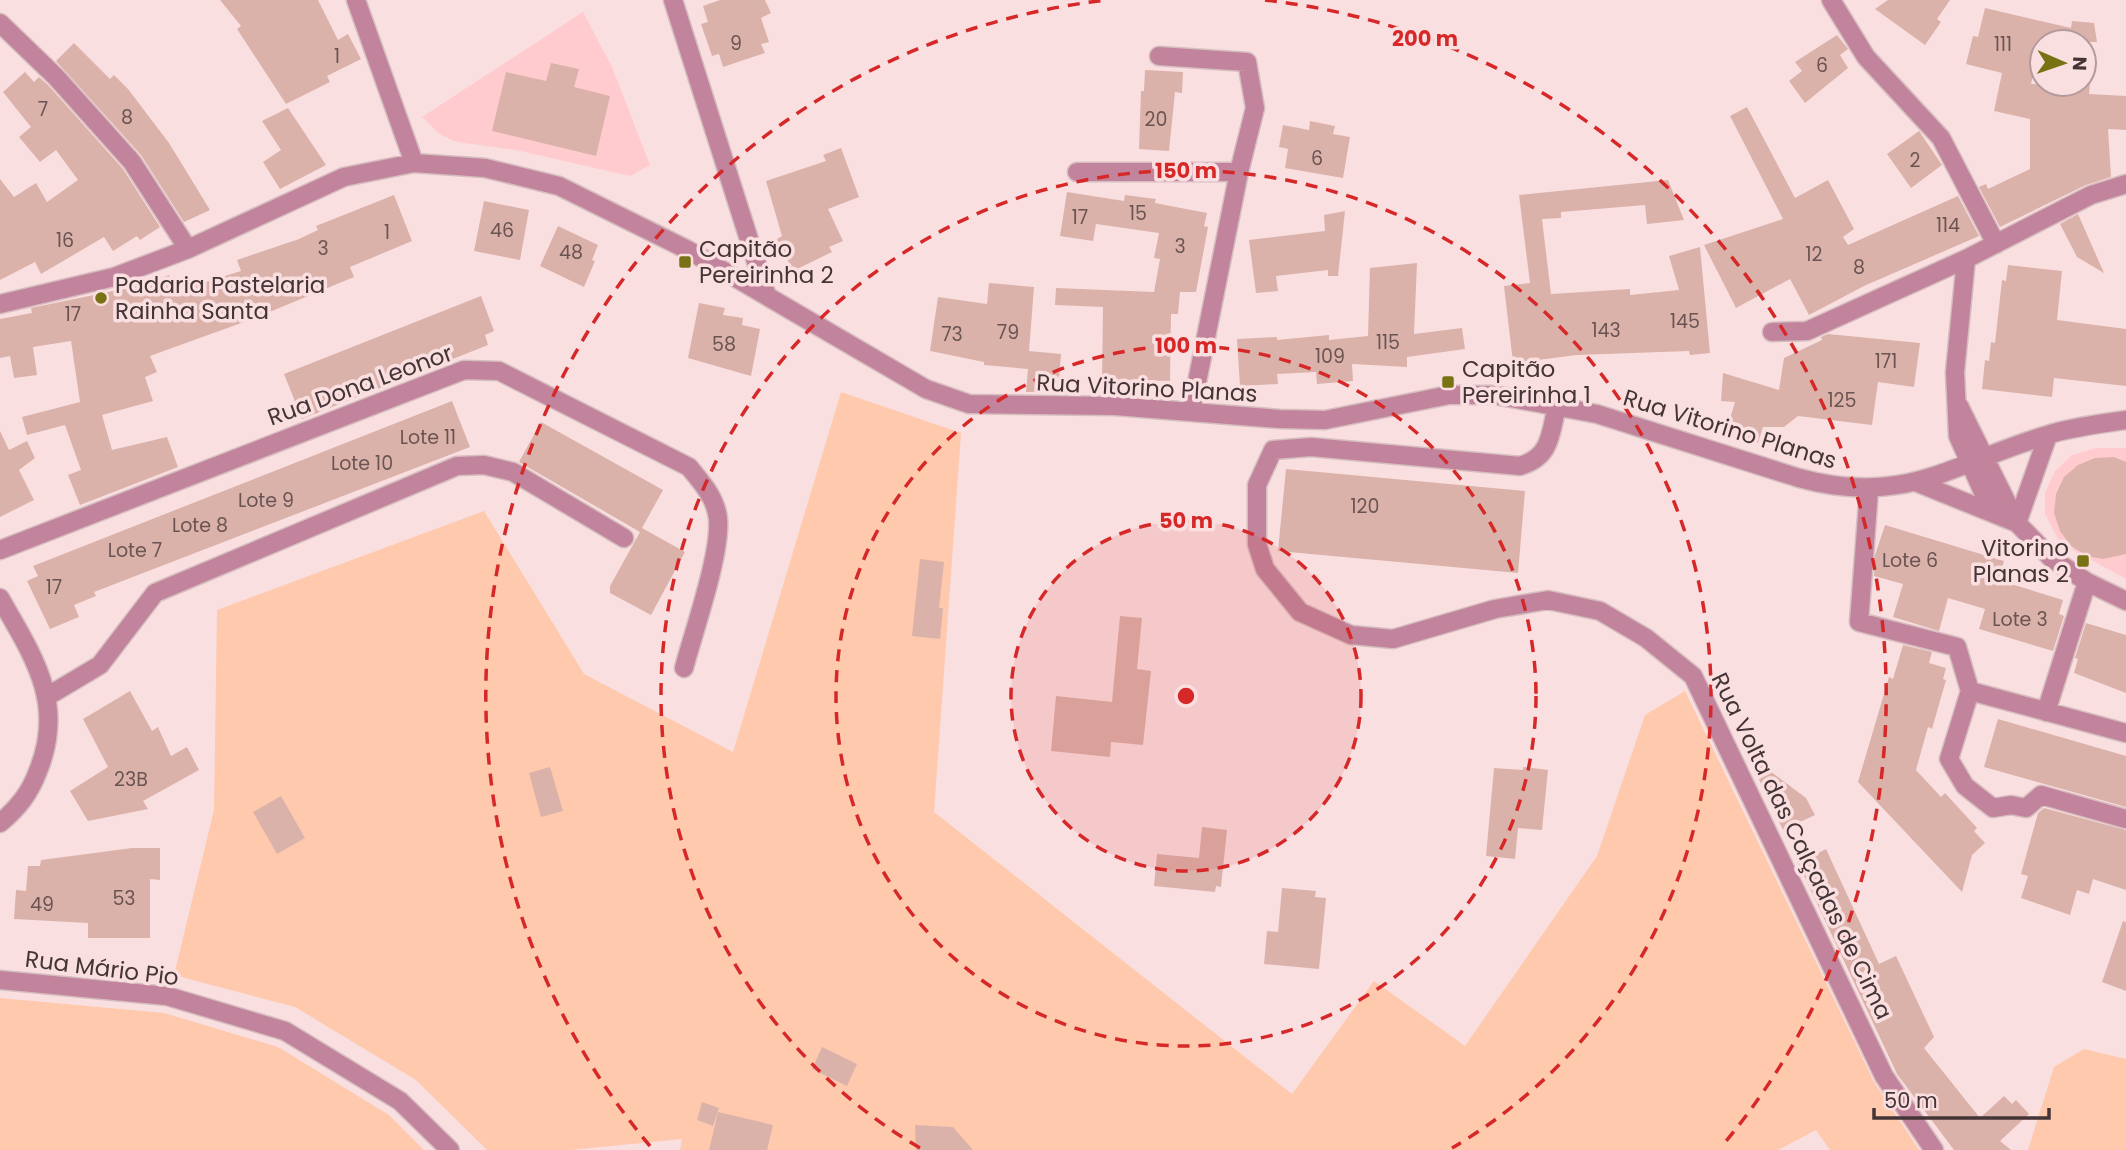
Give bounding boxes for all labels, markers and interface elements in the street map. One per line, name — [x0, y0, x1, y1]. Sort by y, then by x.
text: 200 m — [1392, 24, 1458, 53]
north arrow — [2028, 28, 2098, 98]
house number: 9 — [730, 30, 742, 57]
house number: 111 — [1994, 31, 2012, 58]
house number: 1 — [334, 43, 340, 70]
house number: 6 — [1816, 52, 1828, 79]
text: N — [2066, 56, 2093, 71]
house number: 7 — [38, 96, 48, 123]
house number: 8 — [121, 104, 133, 131]
house number: 20 — [1145, 106, 1167, 133]
house number: 6 — [1311, 145, 1323, 172]
house number: 2 — [1910, 147, 1921, 174]
text: 150 m — [1155, 156, 1217, 185]
house number: 15 — [1129, 200, 1147, 227]
house number: 17 — [1072, 204, 1088, 231]
house number: 114 — [1936, 212, 1960, 239]
house number: 46 — [490, 217, 514, 244]
house number: 1 — [384, 219, 390, 246]
house number: 16 — [56, 227, 74, 254]
place label: Capitão Pereirinha 2 — [699, 233, 834, 291]
house number: 3 — [1174, 233, 1186, 260]
house number: 3 — [317, 235, 329, 262]
house number: 48 — [559, 239, 583, 266]
house number: 12 — [1805, 241, 1823, 268]
marker: Capitão Pereirinha 2 — [677, 254, 693, 270]
house number: 8 — [1853, 254, 1865, 281]
place label: Padaria Pastelaria Rainha Santa — [115, 269, 325, 327]
marker: Padaria Pastelaria Rainha Santa — [93, 290, 109, 306]
house number: 17 — [65, 301, 81, 328]
house number: 145 — [1670, 308, 1700, 335]
house number: 143 — [1591, 317, 1621, 344]
house number: 79 — [997, 319, 1019, 346]
house number: 73 — [941, 321, 963, 348]
house number: 115 — [1376, 329, 1400, 356]
house number: 58 — [712, 331, 736, 358]
text: 100 m — [1155, 331, 1217, 360]
street label: Rua Dona Leonor — [263, 337, 457, 433]
house number: 109 — [1315, 343, 1345, 370]
house number: 171 — [1875, 348, 1897, 375]
place label: Capitão Pereirinha 1 — [1462, 353, 1591, 411]
street label: Rua Vitorino Planas — [1036, 366, 1258, 410]
marker: Capitão Pereirinha 1 — [1440, 374, 1456, 390]
street label: Rua Vitorino Planas — [1620, 381, 1840, 477]
house number: 125 — [1828, 387, 1856, 414]
house number: Lote 11 — [400, 424, 456, 451]
house number: Lote 10 — [331, 450, 393, 477]
house number: Lote 9 — [238, 487, 294, 514]
house number: 120 — [1351, 493, 1379, 520]
text: 50 m — [1159, 506, 1213, 535]
house number: Lote 8 — [172, 512, 228, 539]
place label: Vitorino Planas 2 — [1973, 532, 2069, 590]
house number: Lote 7 — [108, 537, 162, 564]
house number: Lote 6 — [1882, 547, 1938, 574]
marker: Vitorino Planas 2 — [2075, 553, 2091, 569]
house number: 17 — [46, 574, 62, 601]
house number: Lote 3 — [1992, 606, 2048, 633]
street label: Rua Volta das Calçadas de Cima — [1704, 667, 1900, 1025]
centre of rings — [1174, 684, 1198, 708]
house number: 23B — [114, 766, 148, 793]
house number: 53 — [112, 885, 136, 912]
house number: 49 — [30, 891, 54, 918]
street label: Rua Mário Pio — [23, 943, 181, 993]
scale bar — [1874, 1076, 2049, 1120]
text: 50 m — [1884, 1086, 1938, 1115]

